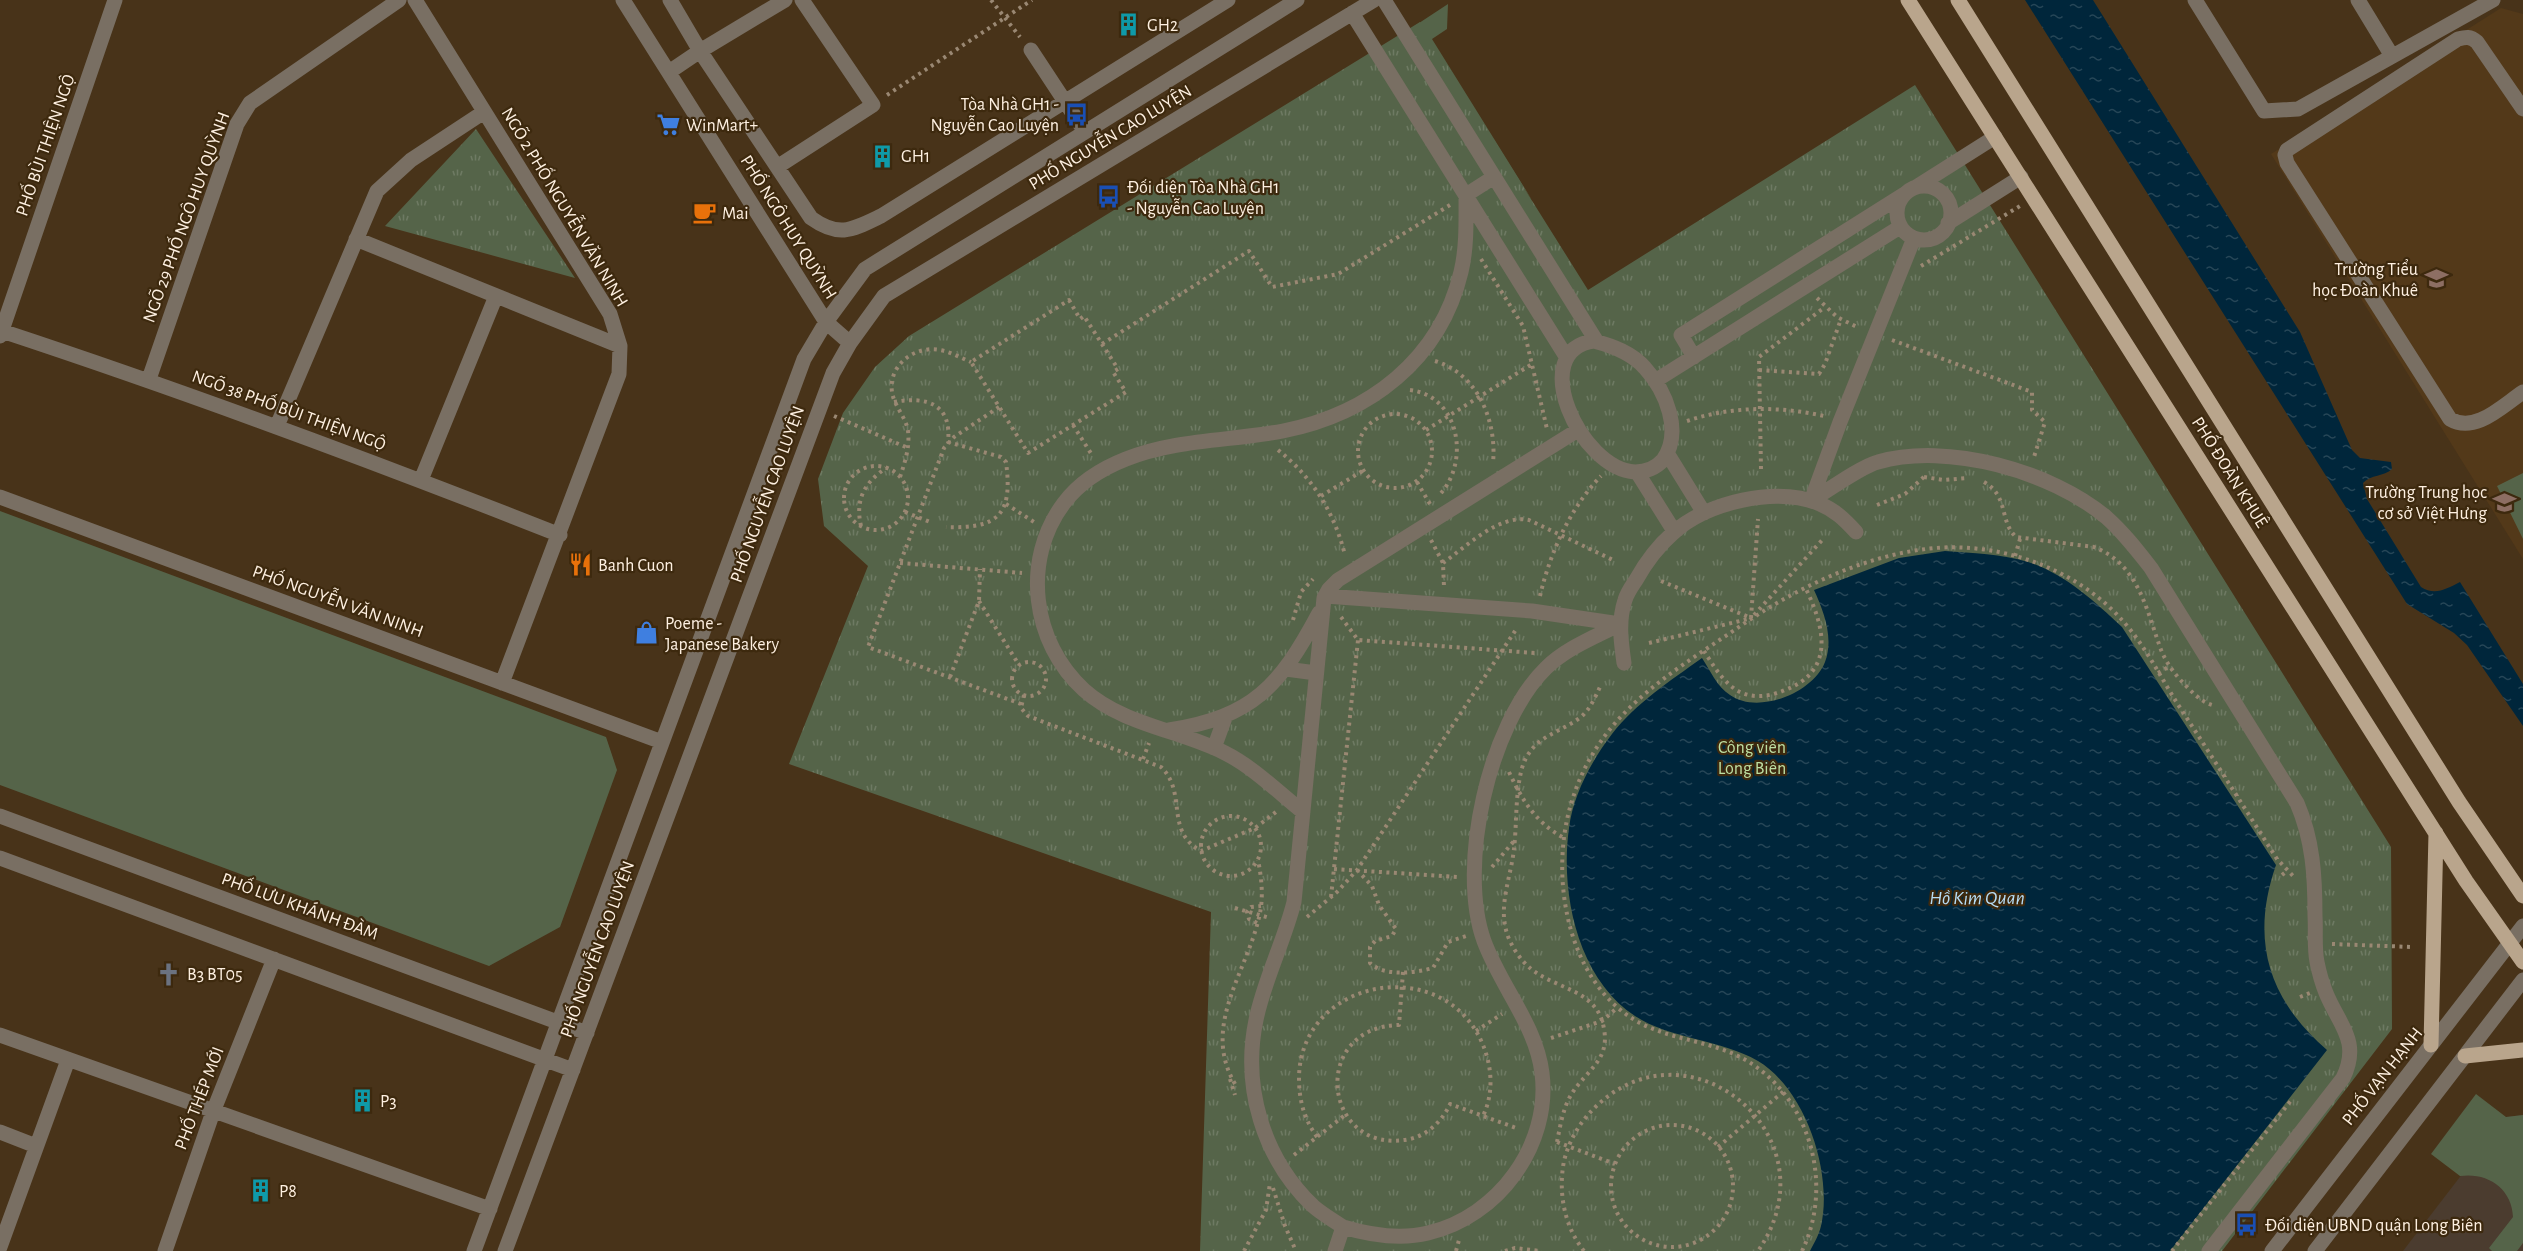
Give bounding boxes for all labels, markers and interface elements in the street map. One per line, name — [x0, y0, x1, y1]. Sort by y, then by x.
building icon: GH2 — [1116, 12, 1142, 38]
place label: GH2 — [1147, 17, 1178, 35]
street label: PHỐ BÙI THIỆN NGỘ — [9, 71, 79, 219]
street label: PHỐ NGUYỄN CAO LUYỆN — [1023, 77, 1195, 194]
place label: Tòa Nhà GH1 - Nguyễn Cao Luyện — [931, 96, 1059, 135]
bus stop icon: Tòa Nhà GH1 - Nguyễn Cao Luyện — [1064, 101, 1090, 127]
street label: NGÕ 2 PHỐ NGUYỄN VĂN NINH — [498, 102, 636, 310]
street label: NGÕ 29 PHỐ NGÔ HUY QUỲNH — [136, 108, 233, 325]
supermarket icon: WinMart+ — [655, 112, 681, 138]
place label: WinMart+ — [686, 117, 758, 135]
building icon: GH1 — [870, 143, 896, 169]
place label: GH1 — [901, 148, 930, 166]
street label: PHỐ NGÔ HUY QUỲNH — [737, 150, 844, 303]
place label: Đối diện Tòa Nhà GH1 - Nguyễn Cao Luyện — [1127, 178, 1279, 218]
bus stop icon: Đối diện Tòa Nhà GH1 - Nguyễn Cao Luyện — [1096, 184, 1122, 210]
cafe icon: Mai — [691, 200, 717, 226]
place label: Mai — [722, 205, 749, 223]
place label: Trường Tiểu học Đoàn Khuê — [2312, 259, 2418, 300]
school or university icon: Trường Tiểu học Đoàn Khuê — [2423, 266, 2449, 292]
street label: NGÕ 38 PHỐ BÙI THIỆN NGỘ — [189, 363, 390, 454]
street label: PHỐ NGUYỄN CAO LUYỆN — [722, 402, 808, 585]
street label: PHỐ ĐOÀN KHUÊ — [2188, 411, 2275, 531]
place label: Trường Trung học cơ sở Việt Hưng — [2365, 484, 2487, 523]
school or university icon: Trường Trung học cơ sở Việt Hưng — [2492, 489, 2518, 515]
restaurant icon: Banh Cuon — [567, 552, 593, 578]
street label: PHỐ NGUYỄN VĂN NINH — [250, 557, 428, 641]
place label: Banh Cuon — [598, 557, 674, 575]
place label: Poeme - Japanese Bakery — [665, 615, 780, 654]
shop icon: Poeme - Japanese Bakery — [634, 620, 660, 646]
park label: Công viên Long Biên — [1718, 739, 1786, 778]
street label: PHỐ NGUYỄN CAO LUYỆN — [552, 857, 638, 1040]
street label: PHỐ LƯU KHÁNH ĐÀM — [219, 865, 382, 944]
water label: Hồ Kim Quan — [1929, 888, 2025, 908]
church icon: B3 BT05 — [156, 961, 182, 987]
place label: B3 BT05 — [187, 966, 243, 984]
street label: PHỐ VẠN HẠNH — [2335, 1021, 2426, 1129]
street label: PHỐ THÉP MỚI — [167, 1043, 228, 1152]
building icon: P3 — [349, 1088, 375, 1114]
place label: P3 — [380, 1093, 397, 1111]
building icon: P8 — [248, 1178, 274, 1204]
place label: P8 — [279, 1183, 297, 1201]
bus stop icon: Đối diện UBND quận Long Biên — [2234, 1212, 2260, 1238]
place label: Đối diện UBND quận Long Biên — [2265, 1216, 2483, 1235]

